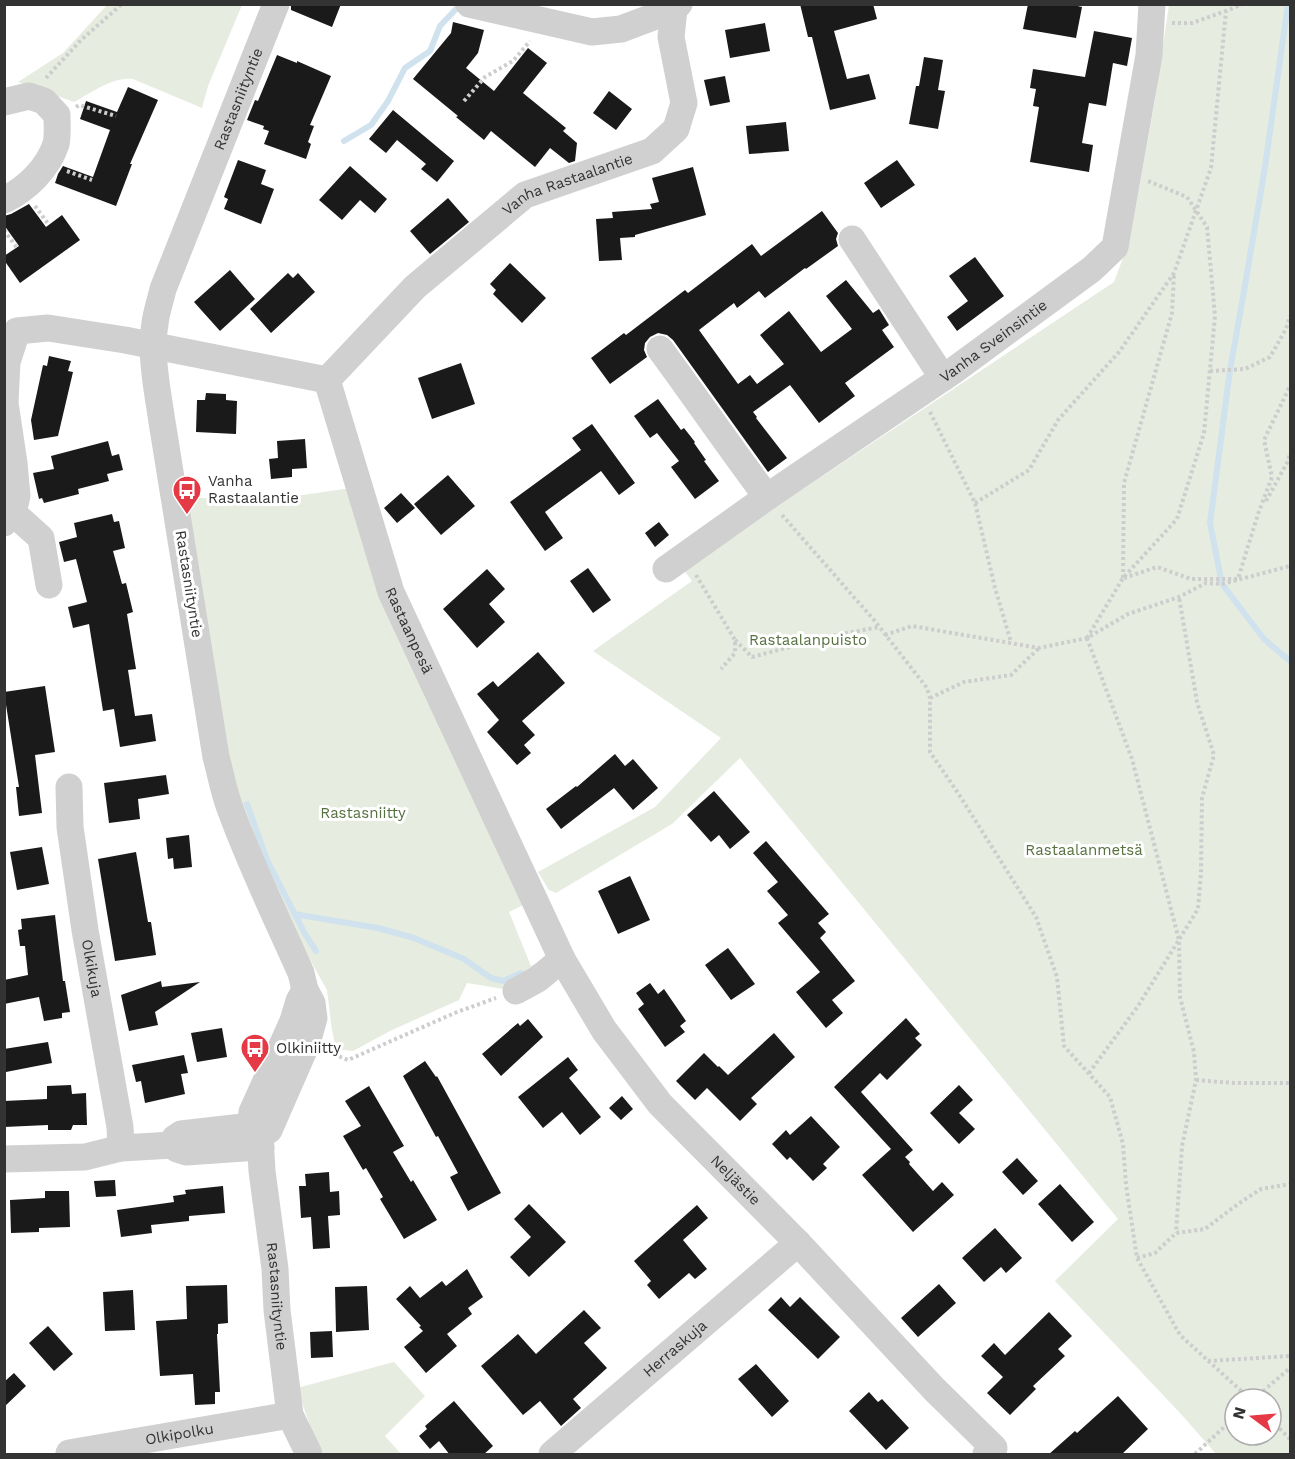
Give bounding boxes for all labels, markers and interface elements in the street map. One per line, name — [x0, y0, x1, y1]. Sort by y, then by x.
street label: Rastasniityntie — [210, 45, 267, 153]
street label: Vanha Rastaalantie — [499, 149, 635, 219]
street label: Vanha Sveinsintie — [936, 296, 1051, 386]
place label: Vanha Rastaalantie — [208, 472, 299, 507]
bus stop icon: Vanha Rastaalantie — [171, 474, 203, 516]
street label: Rastasniityntie — [172, 529, 206, 639]
street label: Rastaanpesä — [381, 584, 437, 677]
park label: Rastaalanpuisto — [749, 631, 867, 649]
park label: Rastasniitty — [320, 804, 406, 822]
park label: Rastaalanmetsä — [1025, 841, 1143, 859]
street label: Olkikuja — [78, 938, 106, 999]
bus stop icon: Olkiniitty — [239, 1032, 271, 1074]
place label: Olkiniitty — [276, 1039, 341, 1057]
street label: Neljästie — [707, 1151, 764, 1209]
street label: Rastasniityntie — [263, 1241, 291, 1351]
street label: Herraskuja — [639, 1316, 711, 1381]
north arrow — [1223, 1387, 1283, 1447]
text: N — [1228, 1405, 1250, 1421]
street label: Olkipolku — [144, 1419, 215, 1449]

